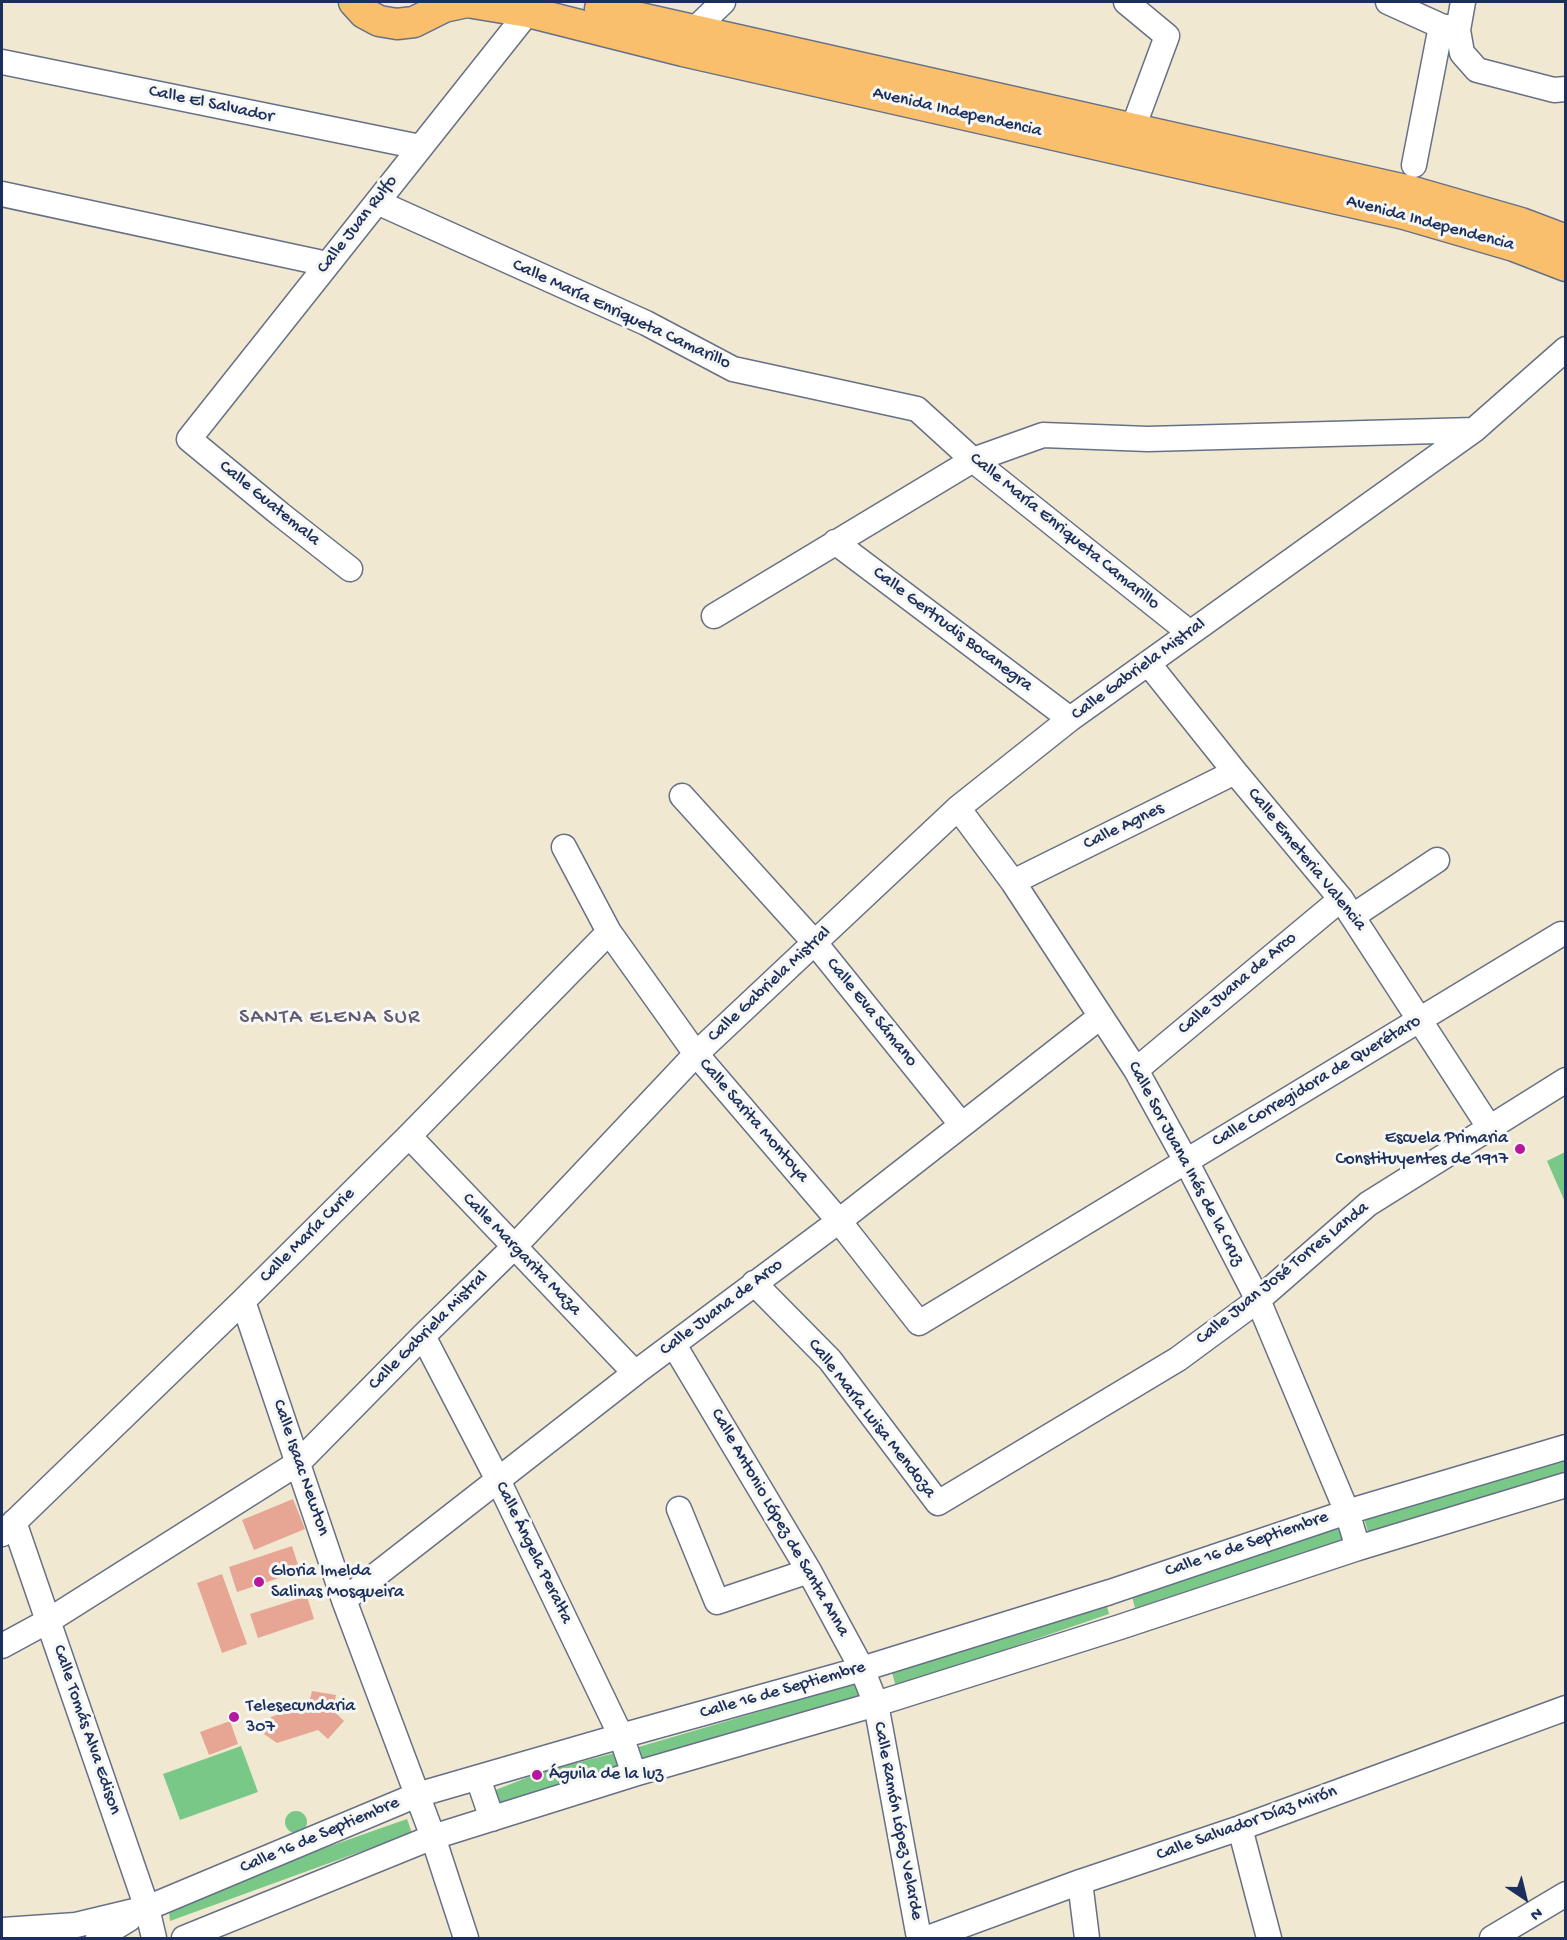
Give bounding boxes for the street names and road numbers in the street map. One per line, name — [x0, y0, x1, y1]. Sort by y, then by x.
street label: Calle El Salvador — [147, 81, 275, 129]
street label: Avenida Independencia — [870, 83, 1044, 143]
street label: Calle Juan Rulfo — [313, 172, 403, 278]
street label: Avenida Independencia — [1344, 191, 1516, 257]
street label: Calle María Enriqueta Camarillo — [508, 255, 734, 375]
street label: Calle María Enriqueta Camarillo — [965, 449, 1163, 615]
street label: Calle Guatemala — [214, 456, 324, 552]
street label: Calle Gertrudis Bocanegra — [868, 563, 1036, 697]
street label: Calle Gabriela Mistral — [1068, 614, 1210, 726]
street label: Calle Emeteria Valencia — [1242, 784, 1370, 936]
street label: Calle Agnes — [1080, 798, 1168, 856]
street label: Calle Gabriela Mistral — [704, 922, 836, 1048]
street label: Calle Juana de Arco — [1174, 928, 1302, 1040]
street label: Calle Eva Sámano — [821, 954, 921, 1072]
street label: Calle Corregidora de Querétaro — [1209, 1011, 1425, 1153]
street label: Calle Sarita Montoya — [693, 1055, 813, 1187]
street label: Calle Sor Juana Inés de la Cruz — [1122, 1058, 1248, 1270]
street label: Calle María Curie — [256, 1184, 360, 1288]
street label: Calle Margarita Maza — [457, 1189, 585, 1321]
street label: Calle Juan José Torres Landa — [1192, 1198, 1374, 1350]
street label: Calle Juana de Arco — [656, 1255, 788, 1361]
street label: Calle Gabriela Mistral — [365, 1267, 493, 1395]
street label: Calle María Luisa Mendoza — [802, 1335, 940, 1503]
street label: Calle Isaac Newton — [267, 1397, 333, 1539]
street label: Calle Antonio López de Santa Anna — [705, 1405, 853, 1641]
street label: Calle Ángela Peralta — [489, 1479, 577, 1627]
street label: Calle 16 de Septiembre — [1163, 1507, 1331, 1583]
street label: Calle Tomás Alva Edison — [47, 1642, 125, 1818]
street label: Calle 16 de Septiembre — [698, 1657, 868, 1725]
street label: Calle Ramón López Velarde — [867, 1720, 927, 1922]
street label: Calle Salvador Díaz Mirón — [1154, 1781, 1340, 1867]
street label: Calle 16 de Septiembre — [237, 1793, 403, 1879]

